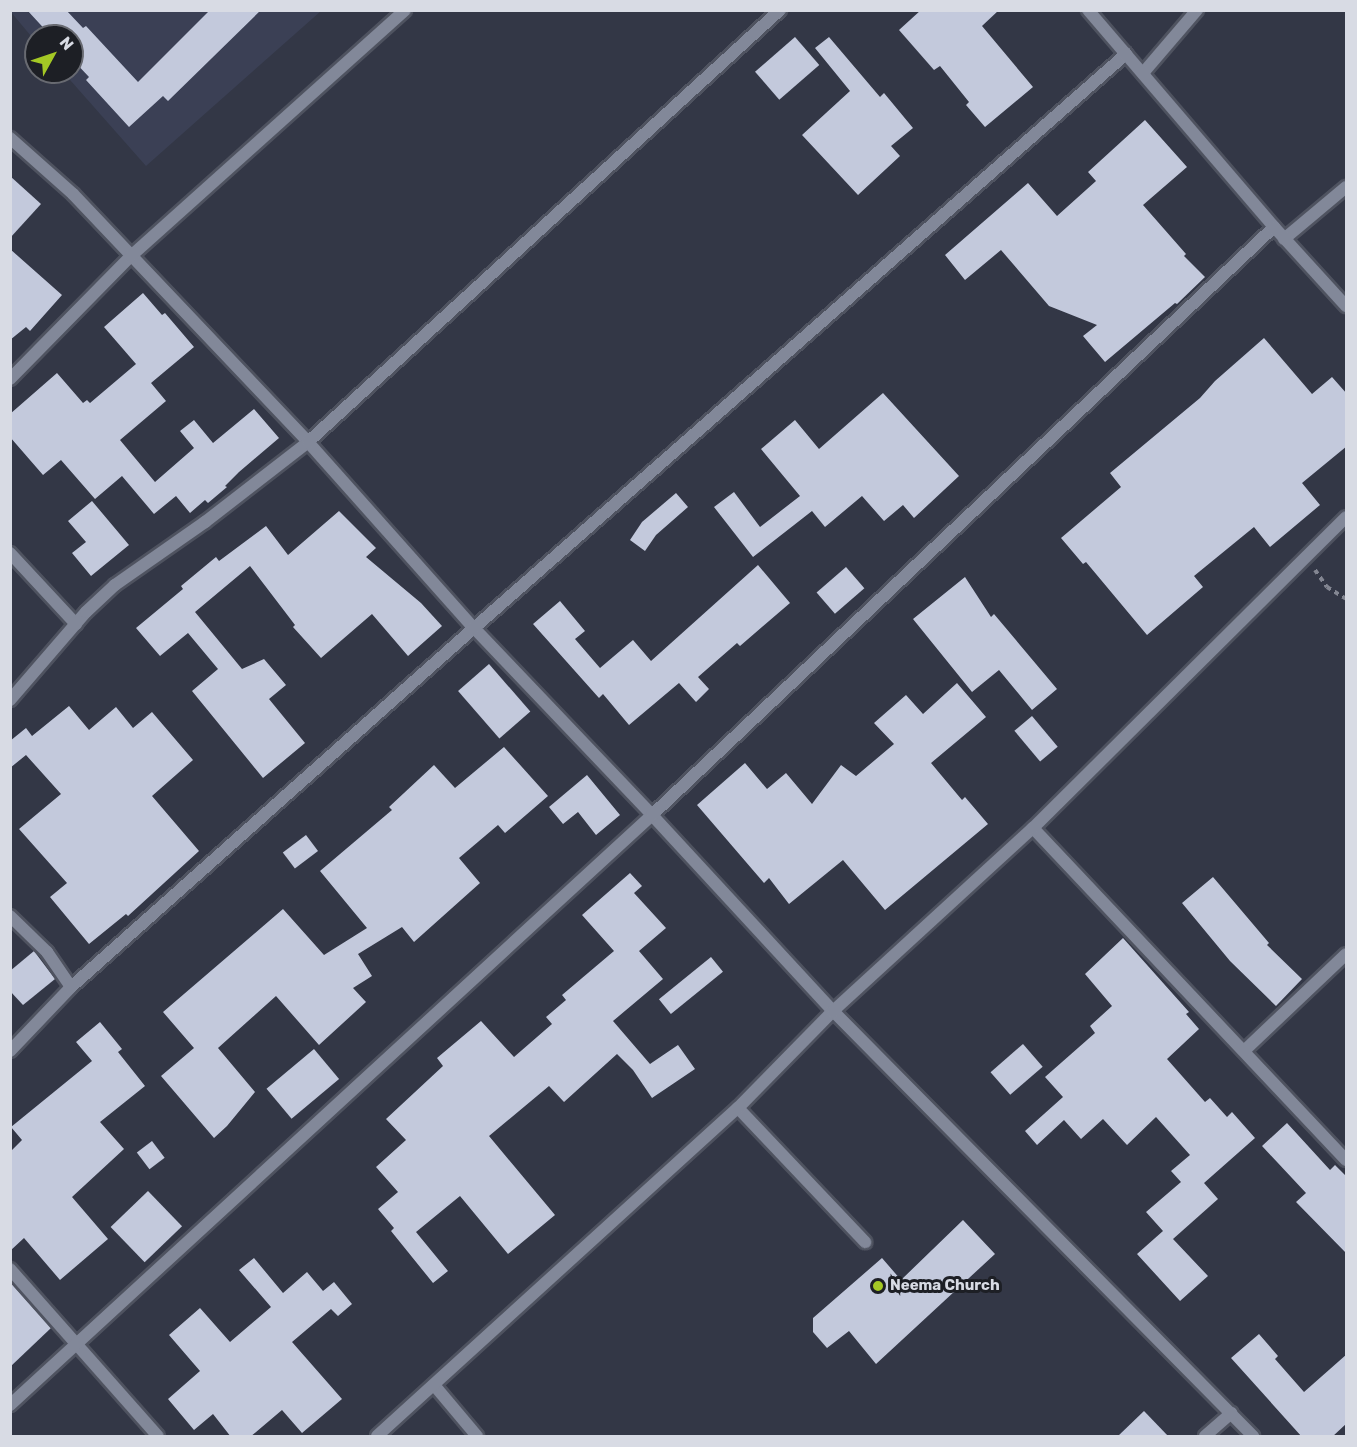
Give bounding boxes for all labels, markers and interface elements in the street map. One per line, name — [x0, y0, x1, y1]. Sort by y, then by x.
north arrow — [24, 24, 84, 84]
text: N — [56, 33, 78, 54]
place label: Neema Church — [890, 1277, 1000, 1295]
marker: Neema Church — [871, 1279, 885, 1293]

